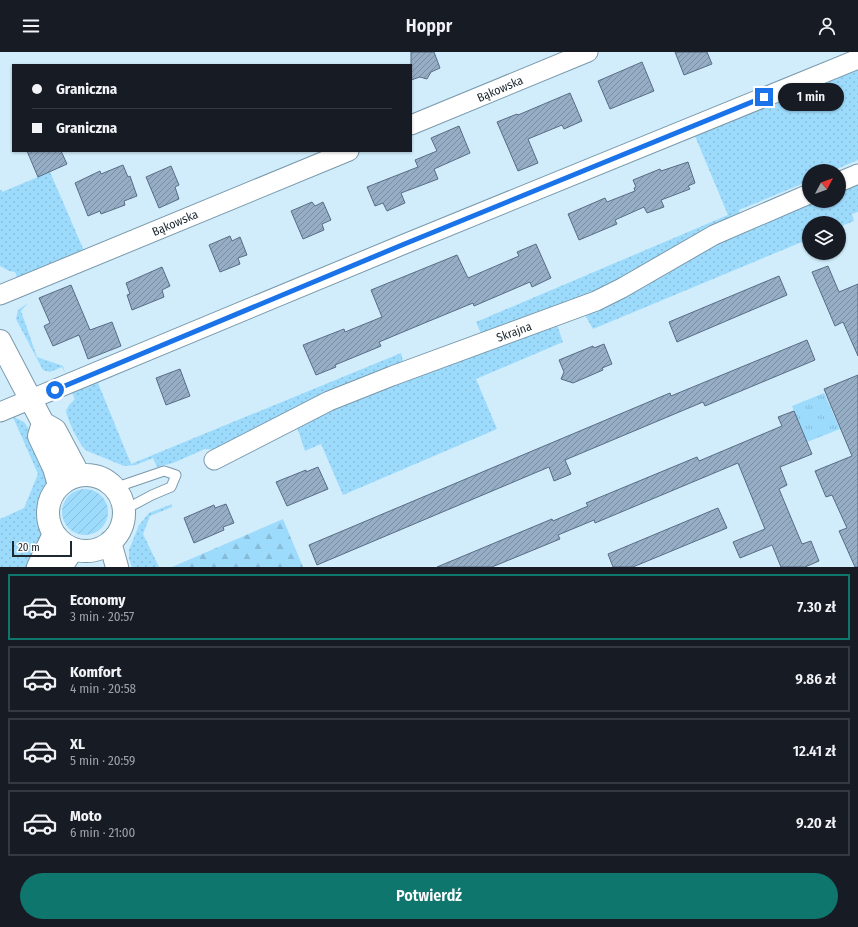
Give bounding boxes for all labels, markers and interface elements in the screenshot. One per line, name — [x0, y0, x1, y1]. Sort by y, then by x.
icon: menu — [20, 15, 42, 37]
text: Hoppr — [406, 15, 452, 37]
icon: person — [816, 15, 838, 37]
street label: Bąkowska — [475, 73, 525, 105]
text: Graniczna — [56, 80, 117, 98]
callout: 1 min — [778, 83, 844, 111]
route end — [755, 88, 773, 106]
text: 1 min — [797, 89, 825, 104]
text: Graniczna — [56, 119, 117, 137]
north arrow — [802, 164, 846, 208]
map controls — [802, 164, 846, 260]
street label: Bąkowska — [150, 207, 200, 239]
button: layers — [802, 216, 846, 260]
street label: Skrajna — [495, 319, 534, 345]
route start — [46, 381, 64, 399]
scale bar — [12, 539, 72, 558]
text: 20 m — [18, 541, 40, 554]
icon: car — [22, 589, 58, 625]
text: Economy — [70, 591, 125, 609]
text: 7.30 zł — [797, 598, 836, 616]
text: 3 min · 20:57 — [70, 609, 134, 624]
icon: car — [22, 661, 58, 697]
text: Komfort — [70, 663, 121, 681]
text: 9.86 zł — [795, 670, 836, 688]
text: 4 min · 20:58 — [70, 681, 136, 696]
icon: car — [22, 733, 58, 769]
text: XL — [70, 735, 85, 753]
text: 12.41 zł — [793, 742, 836, 760]
text: 5 min · 20:59 — [70, 753, 135, 768]
icon: car — [22, 805, 58, 841]
text: Moto — [70, 807, 102, 825]
text: 9.20 zł — [796, 814, 836, 832]
text: 6 min · 21:00 — [70, 825, 135, 840]
button: Potwierdź — [20, 873, 838, 919]

